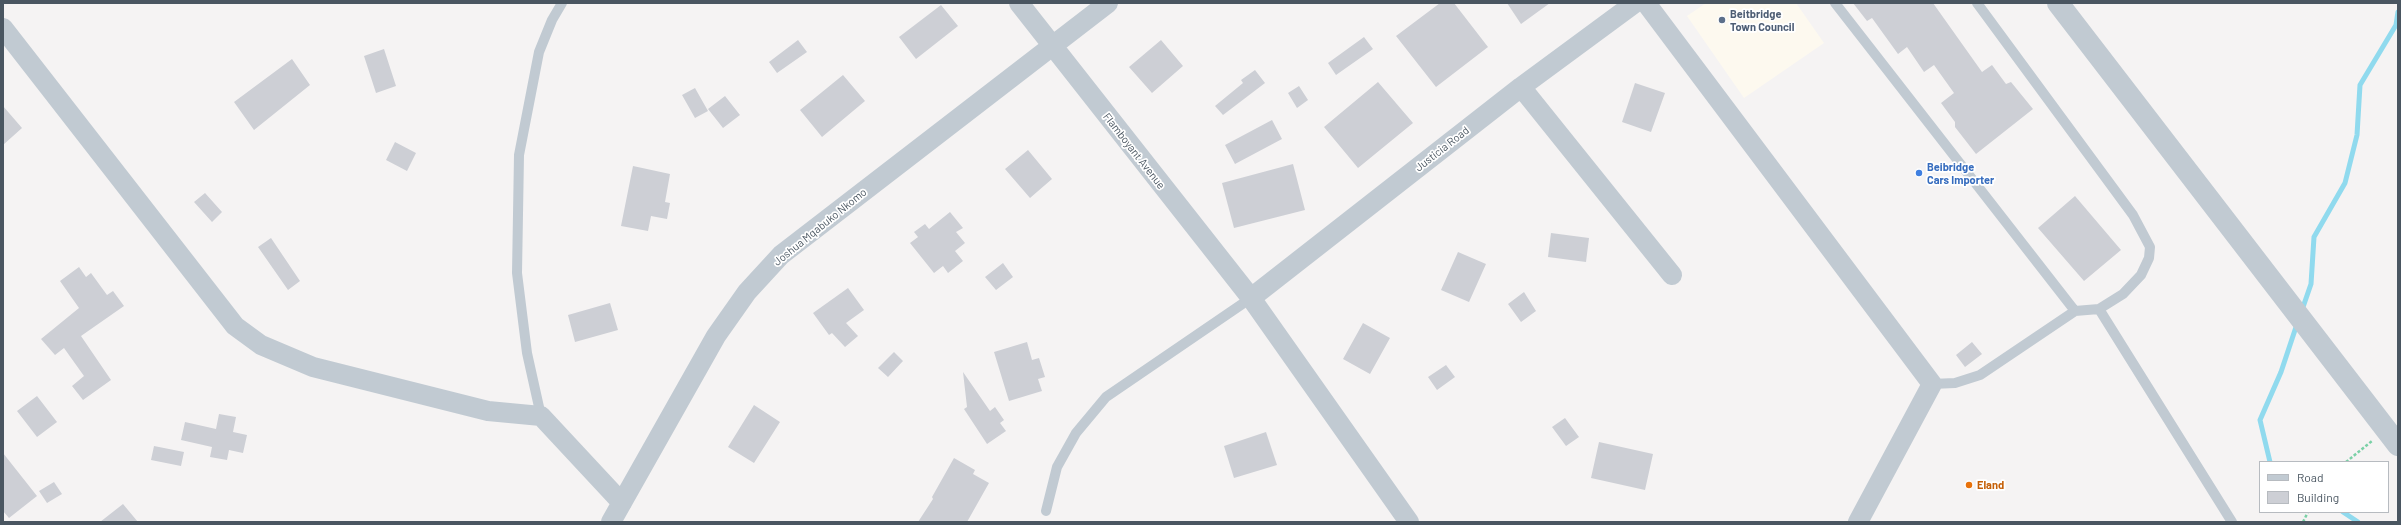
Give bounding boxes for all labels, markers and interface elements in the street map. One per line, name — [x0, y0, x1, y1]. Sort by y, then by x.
place label: Beitbridge Town Council — [1730, 7, 1794, 33]
marker: Beitbridge Town Council — [1717, 15, 1727, 25]
street label: Flamboyant Avenue — [1100, 110, 1168, 192]
street label: Justicia Road — [1412, 124, 1472, 174]
place label: Beibridge Cars Importer — [1927, 160, 1994, 186]
marker: Beibridge Cars Importer — [1914, 168, 1924, 178]
street label: Joshua Mqabuko Nkomo — [771, 185, 869, 269]
legend — [2259, 461, 2389, 513]
text: Road — [2297, 470, 2324, 484]
place label: Eland — [1977, 478, 2004, 492]
marker: Eland — [1964, 480, 1974, 490]
text: Building — [2297, 490, 2339, 504]

